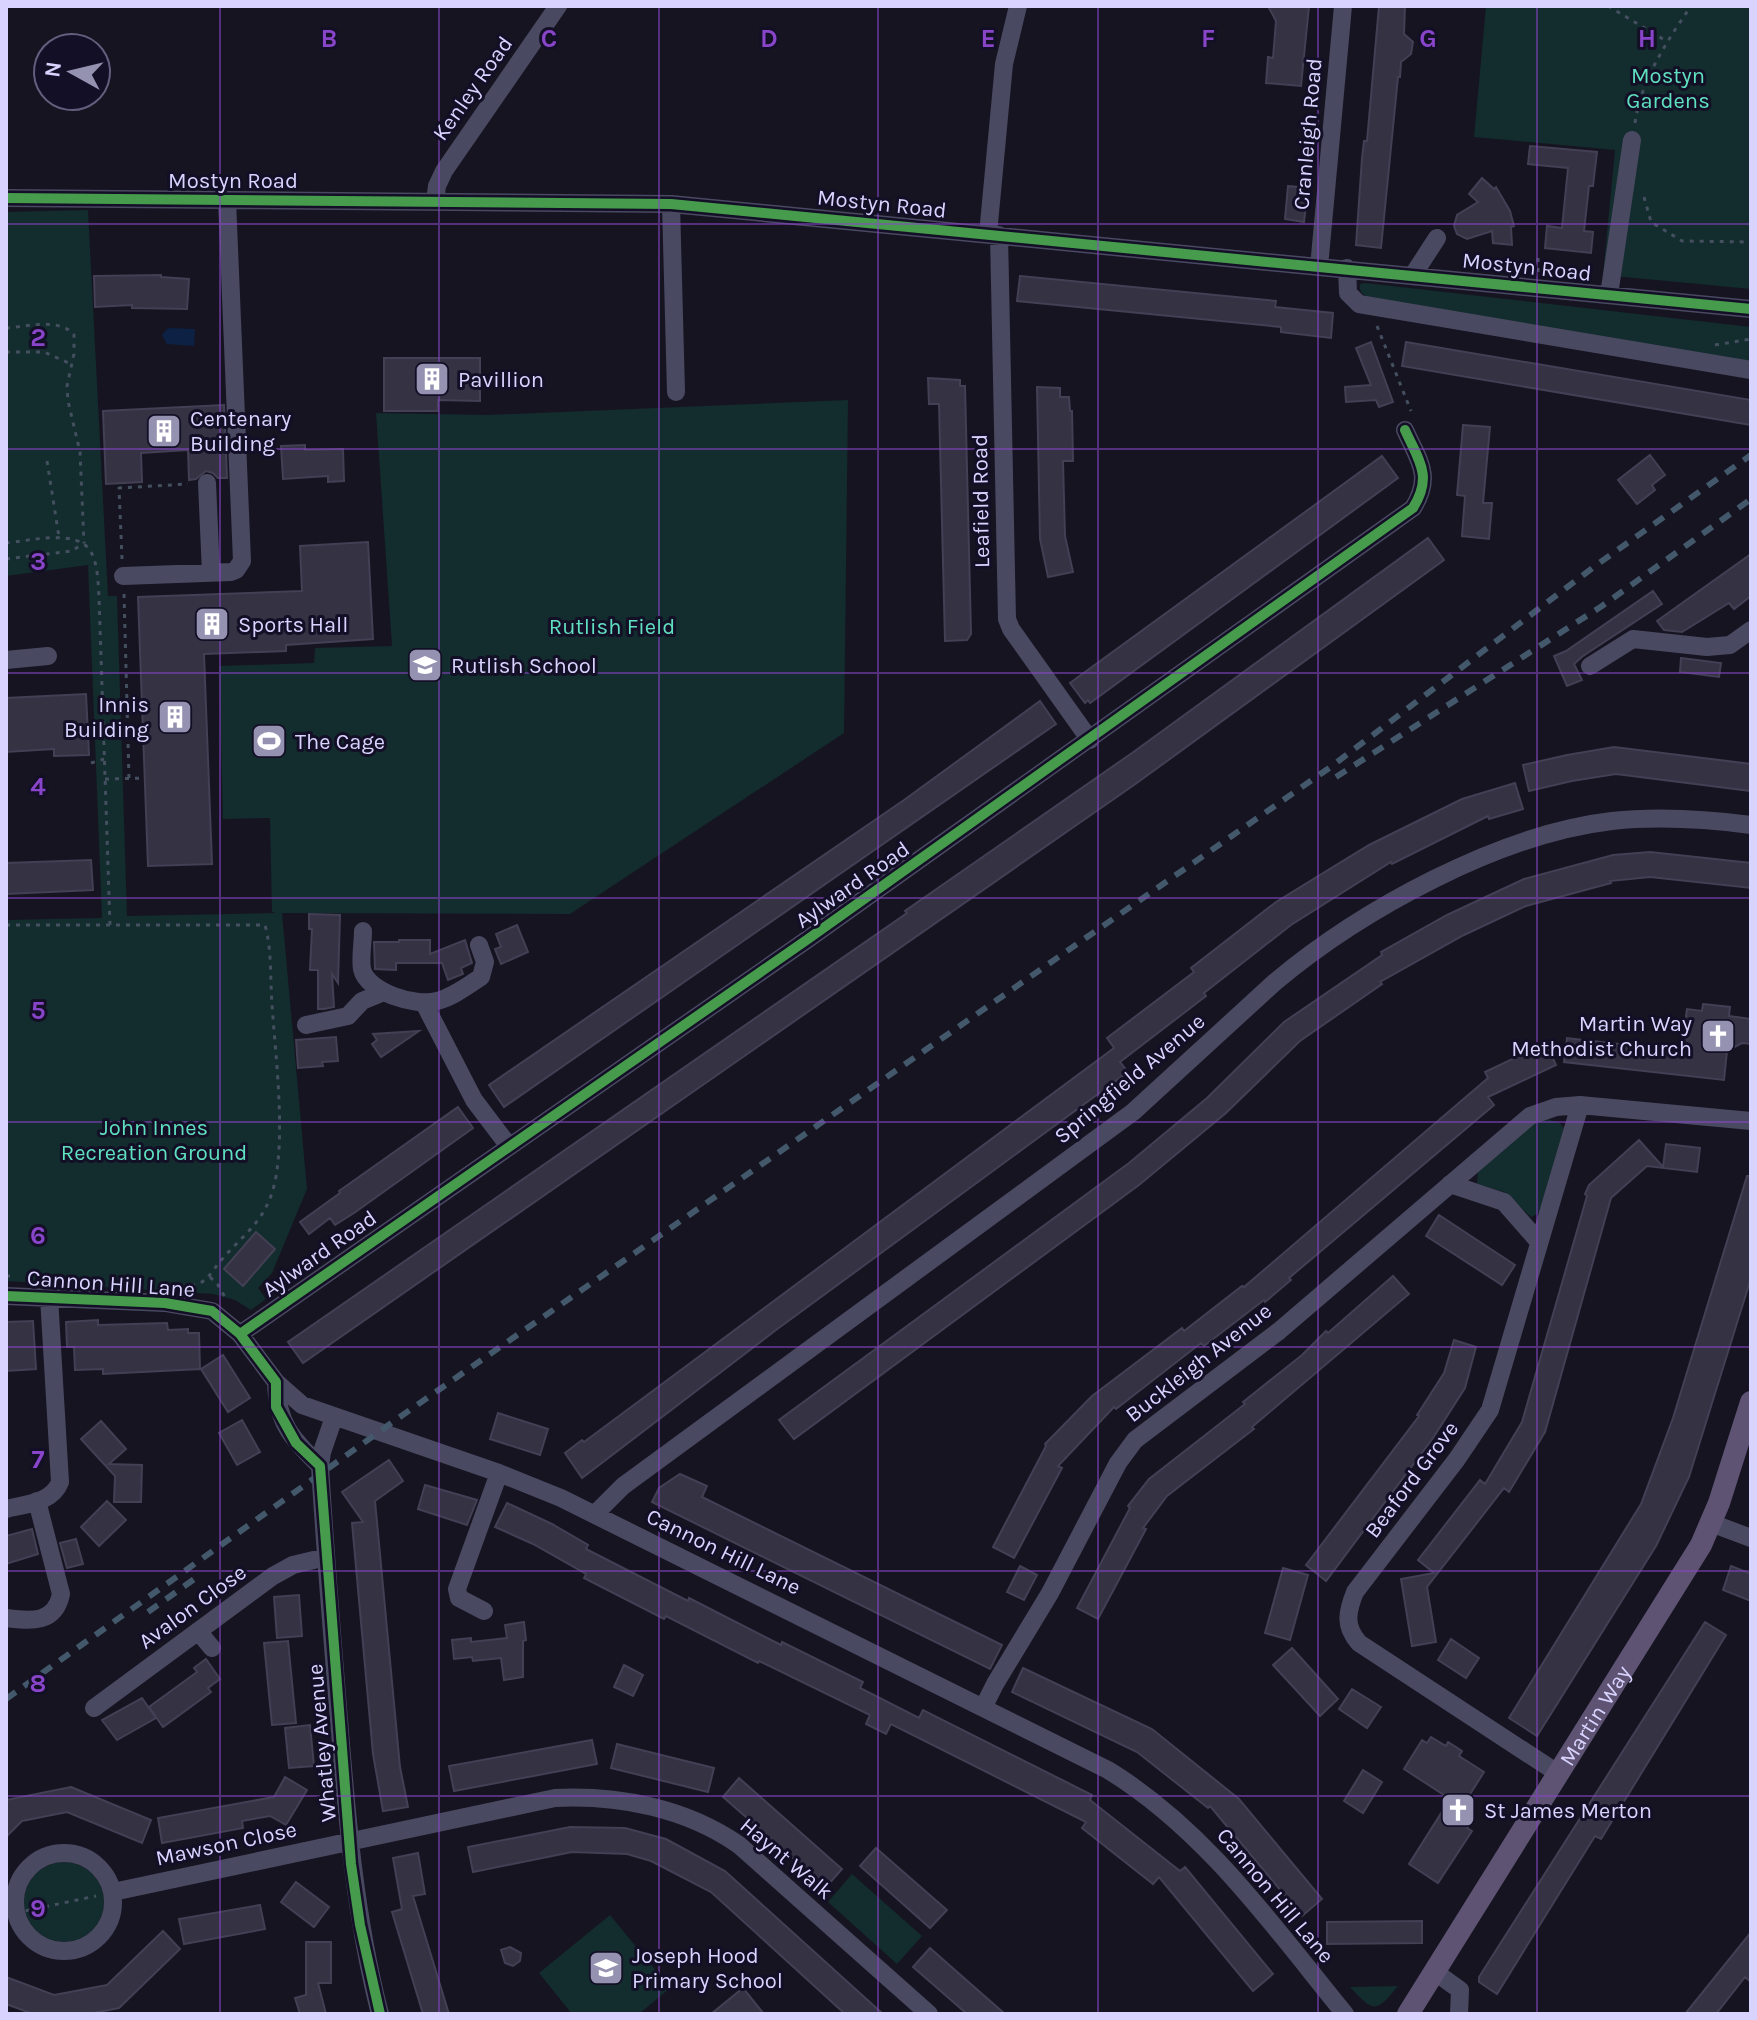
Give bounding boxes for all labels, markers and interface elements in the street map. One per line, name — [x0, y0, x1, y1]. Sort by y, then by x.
text: B — [321, 23, 337, 54]
text: C — [541, 23, 557, 54]
text: D — [760, 23, 778, 54]
text: E — [980, 23, 996, 54]
text: F — [1201, 23, 1215, 54]
text: G — [1419, 23, 1437, 54]
text: H — [1638, 23, 1656, 54]
street label: Kenley Road — [427, 31, 518, 146]
north arrow — [32, 32, 112, 112]
street label: Cranleigh Road — [1288, 57, 1328, 211]
text: N — [39, 60, 67, 79]
park label: Mostyn Gardens — [1626, 63, 1710, 114]
street label: Mostyn Road — [168, 168, 298, 194]
street label: Mostyn Road — [816, 184, 948, 224]
street label: Mostyn Road — [1461, 247, 1593, 287]
text: 2 — [30, 322, 46, 353]
building icon: Pavillion — [413, 360, 451, 398]
place label: Pavillion — [458, 367, 544, 393]
place label: Centenary Building — [190, 406, 291, 457]
building icon: Centenary Building — [145, 412, 183, 450]
street label: Leafield Road — [967, 434, 995, 568]
text: 3 — [30, 546, 46, 577]
building icon: Sports Hall — [193, 605, 231, 643]
place label: Sports Hall — [238, 612, 348, 638]
park label: Rutlish Field — [549, 614, 675, 640]
school or university icon: Rutlish School — [406, 646, 444, 684]
place label: Rutlish School — [451, 653, 597, 679]
place label: Innis Building — [64, 692, 150, 743]
building icon: Innis Building — [156, 698, 194, 736]
sports icon: The Cage — [250, 722, 288, 760]
place label: The Cage — [295, 729, 385, 755]
text: 4 — [30, 771, 46, 802]
street label: Aylward Road — [791, 836, 915, 934]
text: 5 — [30, 995, 46, 1026]
street label: Springfield Avenue — [1049, 1008, 1210, 1149]
place label: Martin Way Methodist Church — [1511, 1011, 1692, 1062]
church icon: Martin Way Methodist Church — [1699, 1017, 1737, 1055]
park label: John Innes Recreation Ground — [61, 1115, 247, 1166]
street label: Aylward Road — [258, 1205, 382, 1303]
text: 6 — [30, 1220, 46, 1251]
street label: Cannon Hill Lane — [26, 1265, 196, 1303]
street label: Buckleigh Avenue — [1120, 1298, 1277, 1428]
street label: Beaford Grove — [1359, 1416, 1464, 1543]
text: 7 — [32, 1444, 45, 1475]
street label: Cannon Hill Lane — [642, 1503, 805, 1601]
street label: Avalon Close — [134, 1559, 251, 1655]
street label: Martin Way — [1554, 1661, 1636, 1771]
street label: Whatley Avenue — [302, 1663, 342, 1823]
text: 8 — [30, 1668, 46, 1699]
church icon: St James Merton — [1439, 1791, 1477, 1829]
place label: St James Merton — [1484, 1798, 1652, 1824]
street label: Haynt Walk — [735, 1812, 838, 1905]
street label: Mawson Close — [153, 1816, 299, 1872]
street label: Cannon Hill Lane — [1211, 1823, 1339, 1969]
text: 9 — [30, 1893, 46, 1924]
place label: Joseph Hood Primary School — [632, 1943, 783, 1994]
school or university icon: Joseph Hood Primary School — [587, 1949, 625, 1987]

